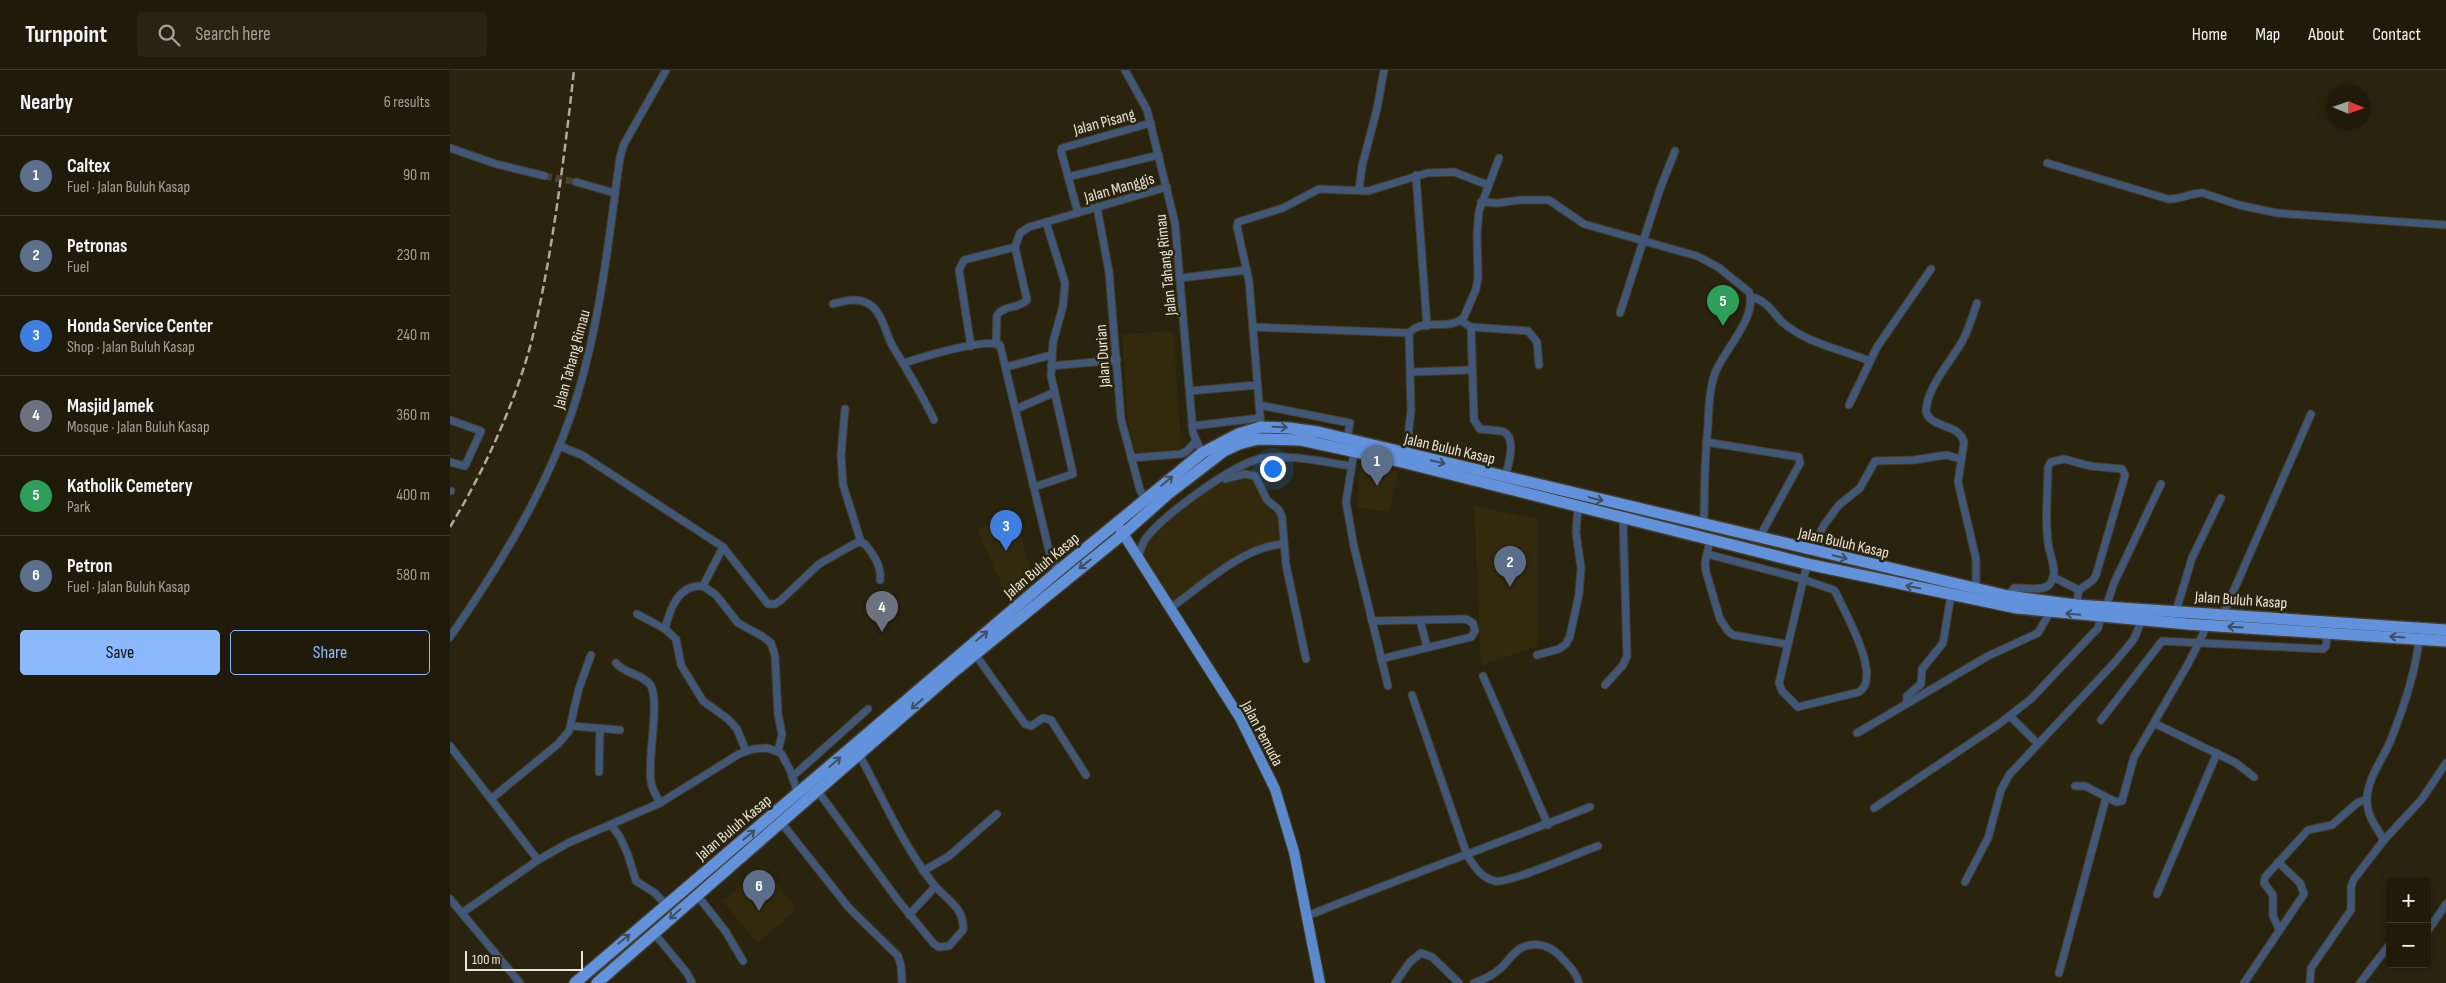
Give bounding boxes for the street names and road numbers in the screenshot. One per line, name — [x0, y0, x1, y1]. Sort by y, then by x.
street label: Jalan Pisang — [1071, 105, 1137, 140]
street label: Jalan Manggis — [1081, 169, 1157, 208]
street label: Jalan Tahang Rimau — [1152, 213, 1181, 317]
street label: Jalan Tahang Rimau — [550, 308, 595, 412]
street label: Jalan Durian — [1092, 324, 1115, 389]
street label: Jalan Buluh Kasap — [1401, 430, 1497, 469]
street label: Jalan Buluh Kasap — [1795, 524, 1891, 563]
street label: Jalan Buluh Kasap — [1000, 529, 1084, 604]
street label: Jalan Buluh Kasap — [2193, 588, 2288, 613]
street label: Jalan Pemuda — [1236, 697, 1287, 769]
street label: Jalan Buluh Kasap — [692, 791, 776, 866]

